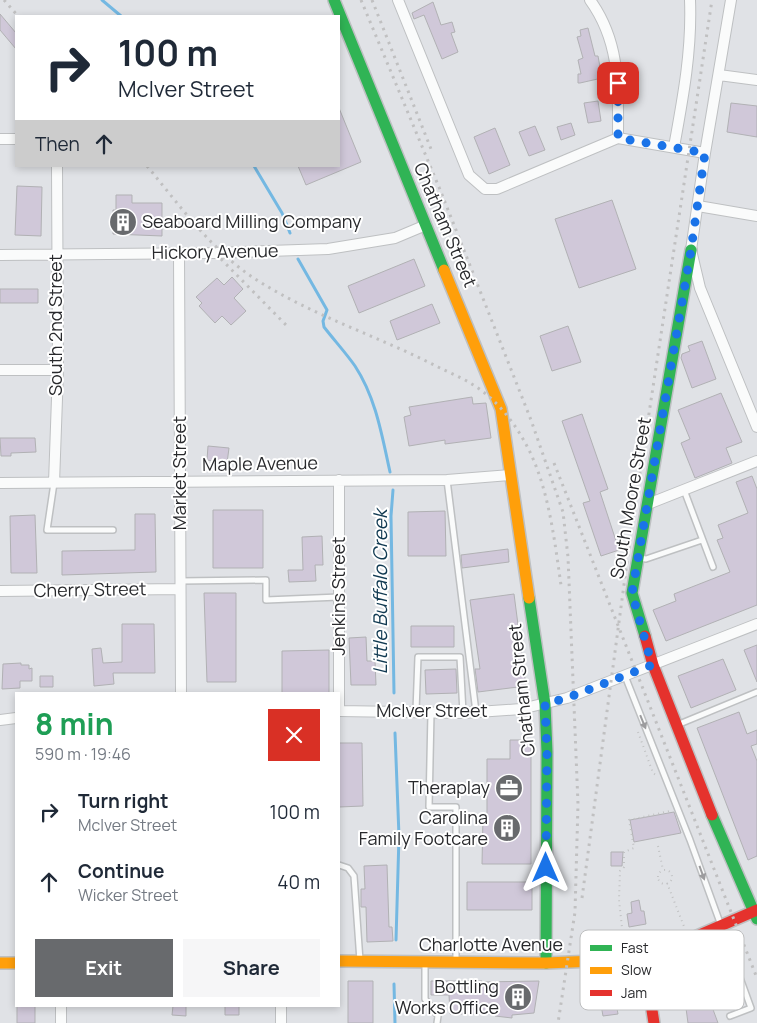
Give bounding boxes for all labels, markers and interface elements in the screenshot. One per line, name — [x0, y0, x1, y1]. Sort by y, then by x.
text: 100 m — [118, 29, 218, 77]
icon: right — [35, 35, 100, 100]
pin — [597, 62, 639, 104]
icon: arrive — [604, 69, 632, 97]
text: McIver Street — [118, 74, 254, 104]
icon: ahead — [90, 130, 118, 158]
text: Then — [35, 131, 80, 157]
street label: Chatham Street — [409, 159, 483, 291]
building icon: Seaboard Milling Company — [108, 207, 138, 237]
place label: Seaboard Milling Company — [142, 209, 362, 233]
street label: Hickory Avenue — [151, 238, 279, 264]
street label: South 2nd Street — [43, 254, 67, 396]
street label: South Moore Street — [604, 415, 656, 581]
street label: Market Street — [167, 416, 191, 530]
street label: Maple Avenue — [202, 450, 318, 476]
water label: Little Buffalo Creek — [367, 507, 393, 674]
street label: Jenkins Street — [326, 536, 350, 656]
street label: Cherry Street — [33, 576, 147, 602]
street label: Chatham Street — [502, 623, 540, 758]
street label: McIver Street — [376, 698, 488, 722]
text: 8 min — [35, 703, 114, 744]
button: close — [268, 709, 320, 761]
one-way arrow — [640, 714, 647, 729]
text: 590 m · 19:46 — [35, 743, 131, 765]
office icon: Theraplay — [494, 773, 524, 803]
place label: Theraplay — [408, 775, 490, 799]
text: Turn right — [78, 788, 168, 814]
icon: right — [35, 798, 63, 826]
text: 100 m — [269, 799, 320, 825]
place label: Carolina Family Footcare — [359, 805, 488, 850]
building icon: Carolina Family Footcare — [492, 813, 522, 843]
text: McIver Street — [78, 814, 177, 836]
position arrow — [519, 841, 571, 893]
text: Continue — [78, 858, 164, 884]
one-way arrow — [698, 866, 706, 881]
icon: ahead — [35, 868, 63, 896]
text: 40 m — [277, 869, 320, 895]
text: Wicker Street — [78, 884, 178, 906]
legend — [580, 930, 744, 1010]
street label: Charlotte Avenue — [419, 932, 563, 956]
text: Fast — [621, 938, 649, 957]
button: Exit — [35, 939, 173, 997]
button: Share — [183, 939, 320, 997]
text: Slow — [621, 960, 652, 979]
place label: Bottling Works Office — [395, 974, 499, 1019]
building icon: Bottling Works Office — [503, 982, 533, 1012]
text: Jam — [621, 983, 647, 1002]

